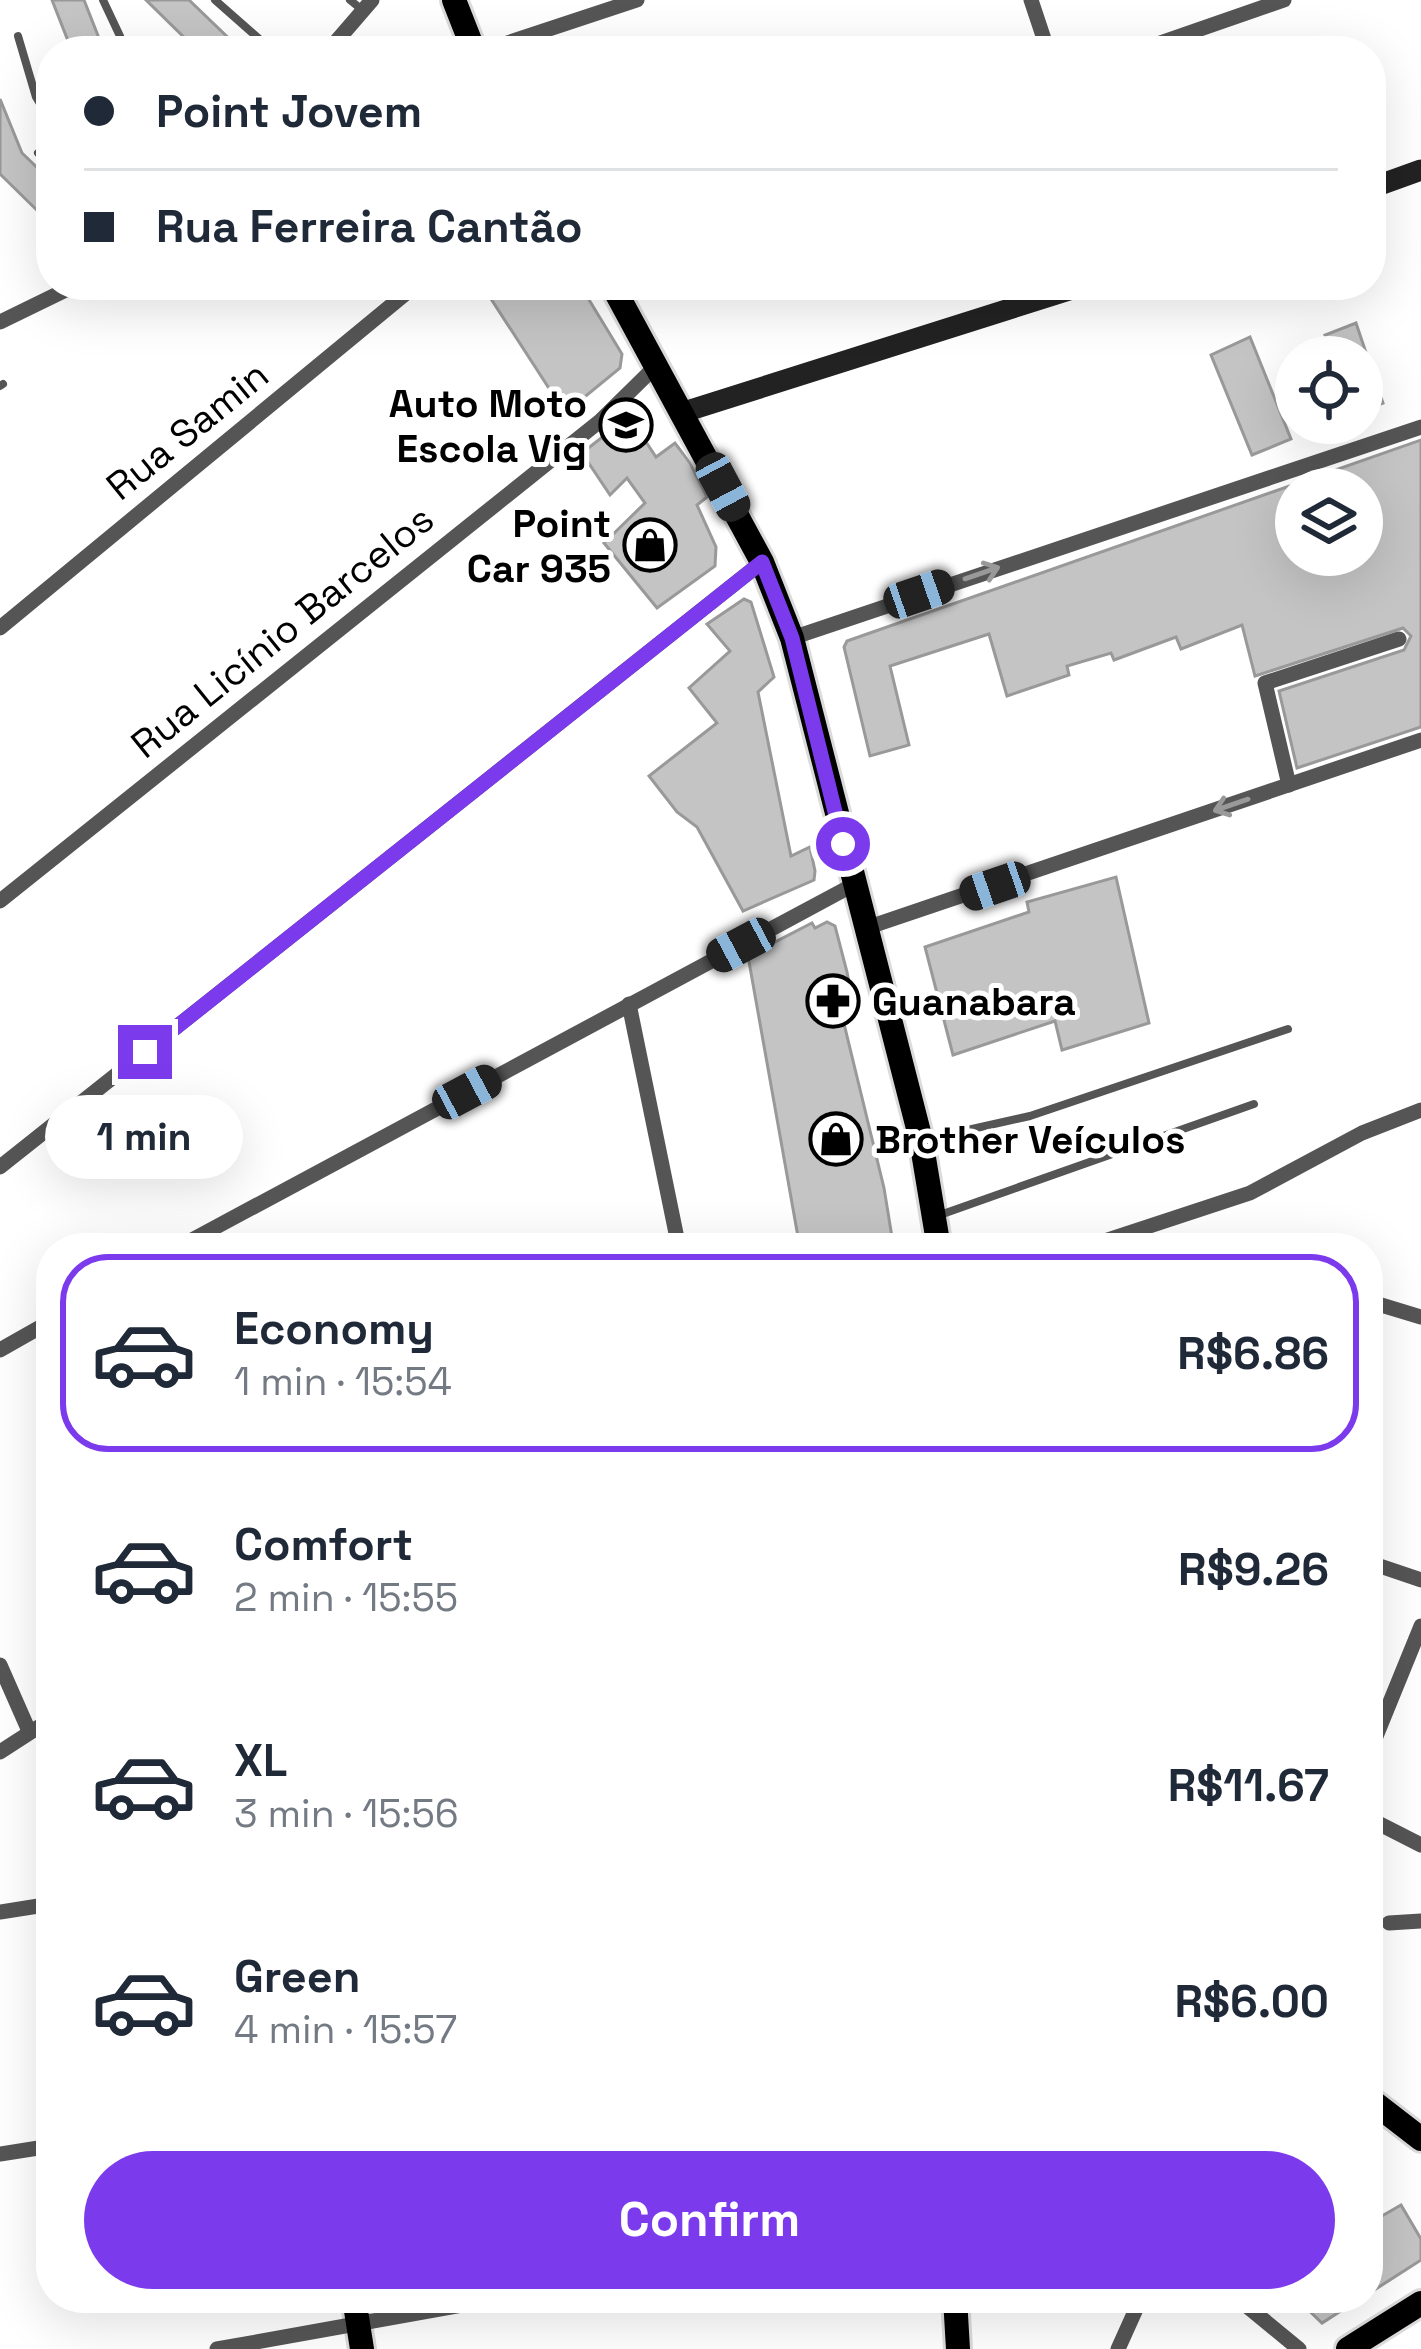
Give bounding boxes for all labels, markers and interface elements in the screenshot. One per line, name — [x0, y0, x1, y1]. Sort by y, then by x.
text: Point Jovem — [156, 83, 422, 140]
text: Rua Ferreira Cantão — [156, 198, 583, 255]
map controls — [1275, 336, 1383, 576]
button: locate — [1275, 336, 1383, 444]
street label: Rua Samin — [96, 350, 278, 511]
place label: Auto Moto Escola Vig — [389, 379, 587, 473]
school or university icon: Auto Moto Escola Vig — [598, 397, 654, 453]
car — [690, 447, 756, 527]
button: layers — [1275, 468, 1383, 576]
street label: Rua Licínio Barcelos — [121, 494, 443, 768]
place label: Point Car 935 — [467, 499, 611, 593]
shop icon: Point Car 935 — [622, 517, 678, 573]
one-way arrow — [962, 560, 1000, 582]
car — [879, 565, 959, 623]
one-way arrow — [1213, 796, 1251, 818]
route start — [816, 817, 870, 871]
car — [955, 857, 1035, 915]
car — [701, 912, 781, 978]
pharmacy icon: Guanabara — [805, 973, 861, 1029]
place label: Guanabara — [872, 977, 1076, 1026]
route end — [118, 1025, 172, 1079]
car — [427, 1059, 507, 1125]
callout: 1 min — [46, 1094, 244, 1178]
shop icon: Brother Veículos — [808, 1111, 864, 1167]
text: 1 min — [96, 1112, 192, 1161]
place label: Brother Veículos — [875, 1115, 1185, 1164]
icon: car — [90, 1299, 198, 1407]
text: Economy — [234, 1300, 434, 1357]
text: R$6.86 — [1177, 1325, 1329, 1382]
text: 1 min · 15:54 — [234, 1357, 452, 1406]
icon: car — [90, 1515, 198, 1623]
text: Comfort — [234, 1516, 413, 1573]
text: R$9.26 — [1178, 1541, 1329, 1598]
text: 2 min · 15:55 — [234, 1573, 458, 1622]
icon: car — [90, 1731, 198, 1839]
text: XL — [234, 1732, 287, 1789]
text: R$11.67 — [1168, 1757, 1329, 1814]
text: 3 min · 15:56 — [234, 1789, 459, 1838]
icon: car — [90, 1947, 198, 2055]
text: Green — [234, 1948, 360, 2005]
text: R$6.00 — [1174, 1973, 1329, 2030]
text: 4 min · 15:57 — [234, 2005, 457, 2054]
button: Confirm — [84, 2151, 1335, 2289]

